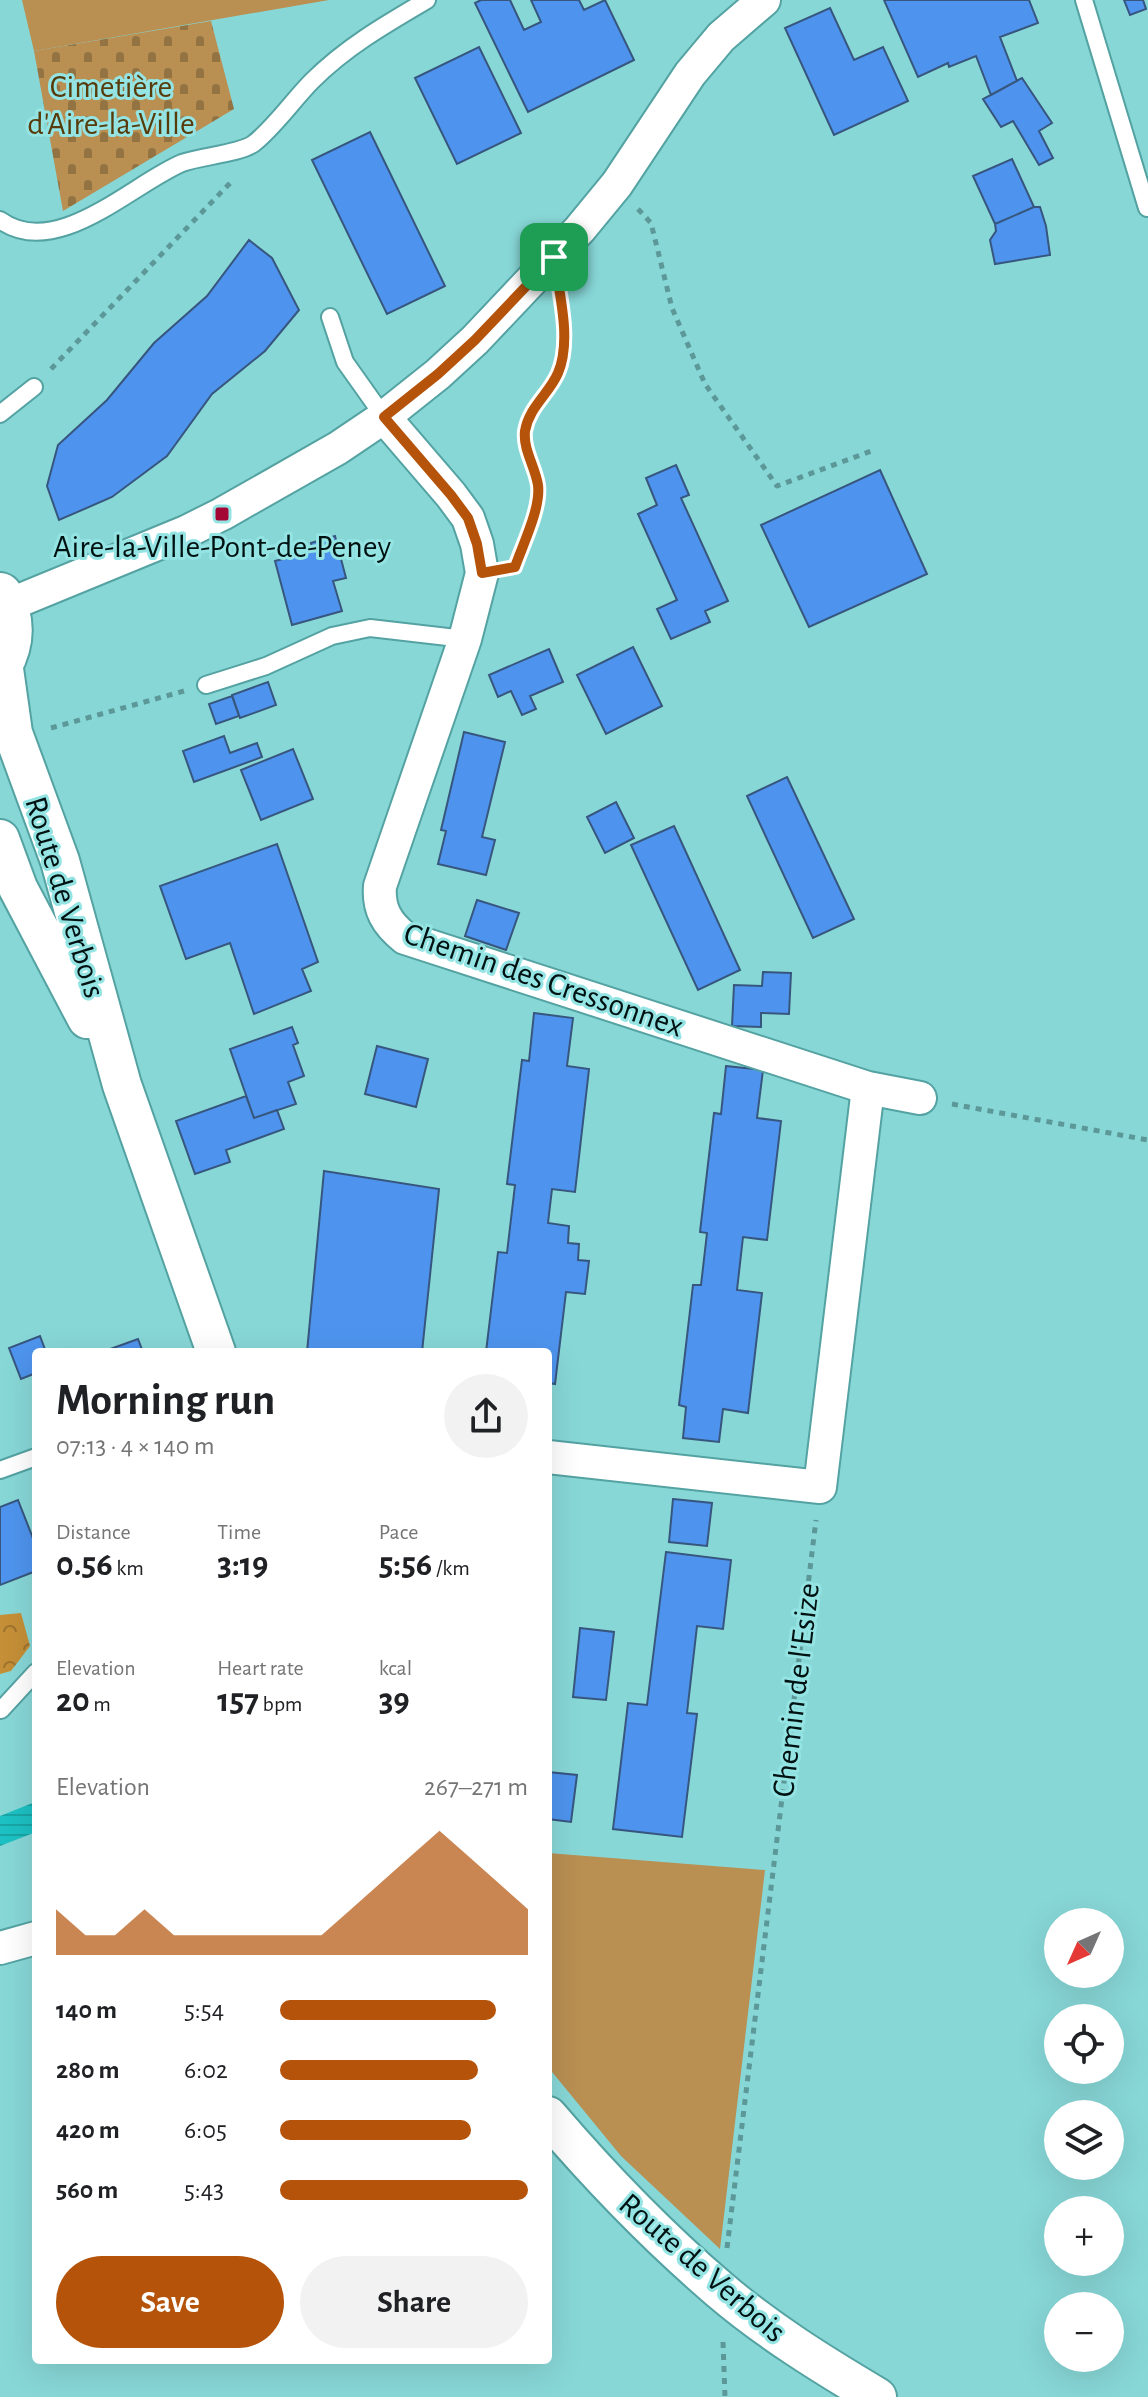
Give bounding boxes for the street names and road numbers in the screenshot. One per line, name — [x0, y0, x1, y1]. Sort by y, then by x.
street label: Route de Verbois — [19, 793, 111, 1002]
street label: Chemin des Cressonnex — [400, 917, 688, 1043]
street label: Chemin de l'Esize — [767, 1581, 825, 1799]
street label: Route de Verbois — [613, 2187, 792, 2348]

